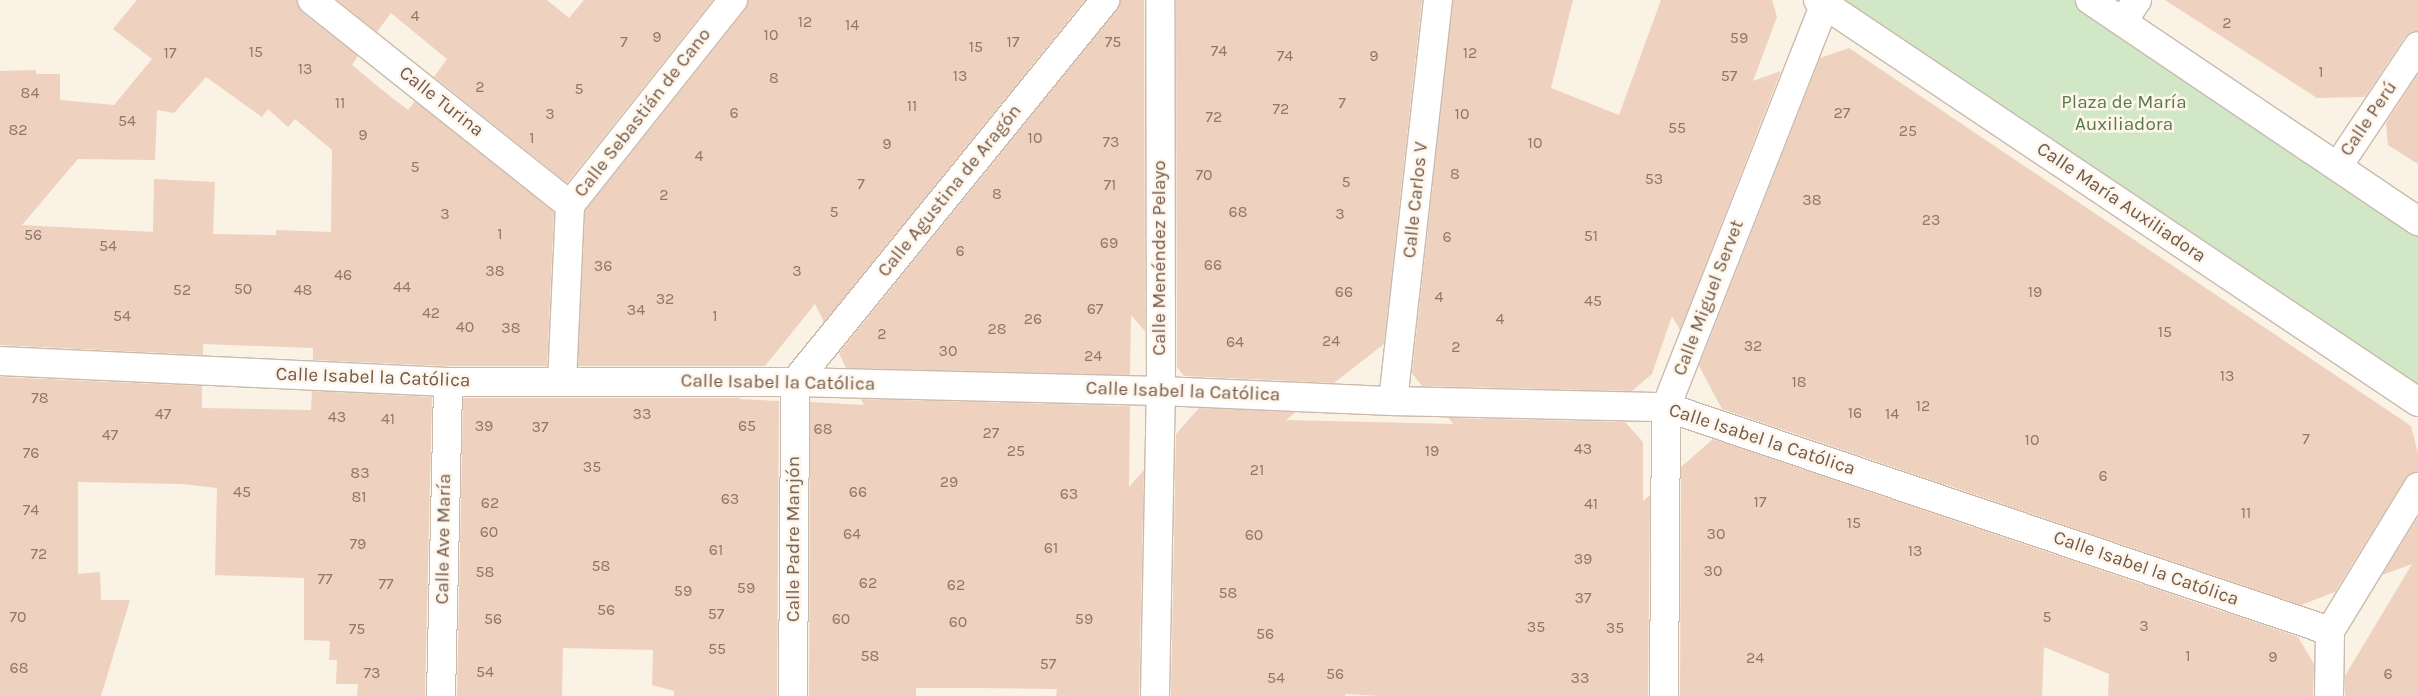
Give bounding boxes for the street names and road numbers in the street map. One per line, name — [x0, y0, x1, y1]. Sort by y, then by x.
street label: Calle Sebastián de Cano — [570, 24, 716, 202]
street label: Calle Turina — [394, 62, 488, 142]
street label: Calle Perú — [2336, 77, 2402, 161]
street label: Calle Agustina de Aragón — [873, 100, 1027, 282]
street label: Calle María Auxiliadora — [2032, 138, 2210, 268]
street label: Calle Carlos V — [1399, 141, 1433, 259]
street label: Calle Menéndez Pelayo — [1149, 160, 1171, 356]
street label: Calle Miguel Servet — [1669, 217, 1749, 379]
street label: Calle Isabel la Católica — [275, 363, 471, 393]
street label: Calle Isabel la Católica — [680, 370, 876, 396]
street label: Calle Isabel la Católica — [1085, 377, 1281, 407]
street label: Calle Isabel la Católica — [1666, 399, 1858, 481]
street label: Calle Padre Manjón — [783, 456, 805, 622]
street label: Calle Ave María — [431, 473, 457, 605]
street label: Calle Isabel la Católica — [2050, 527, 2242, 611]

